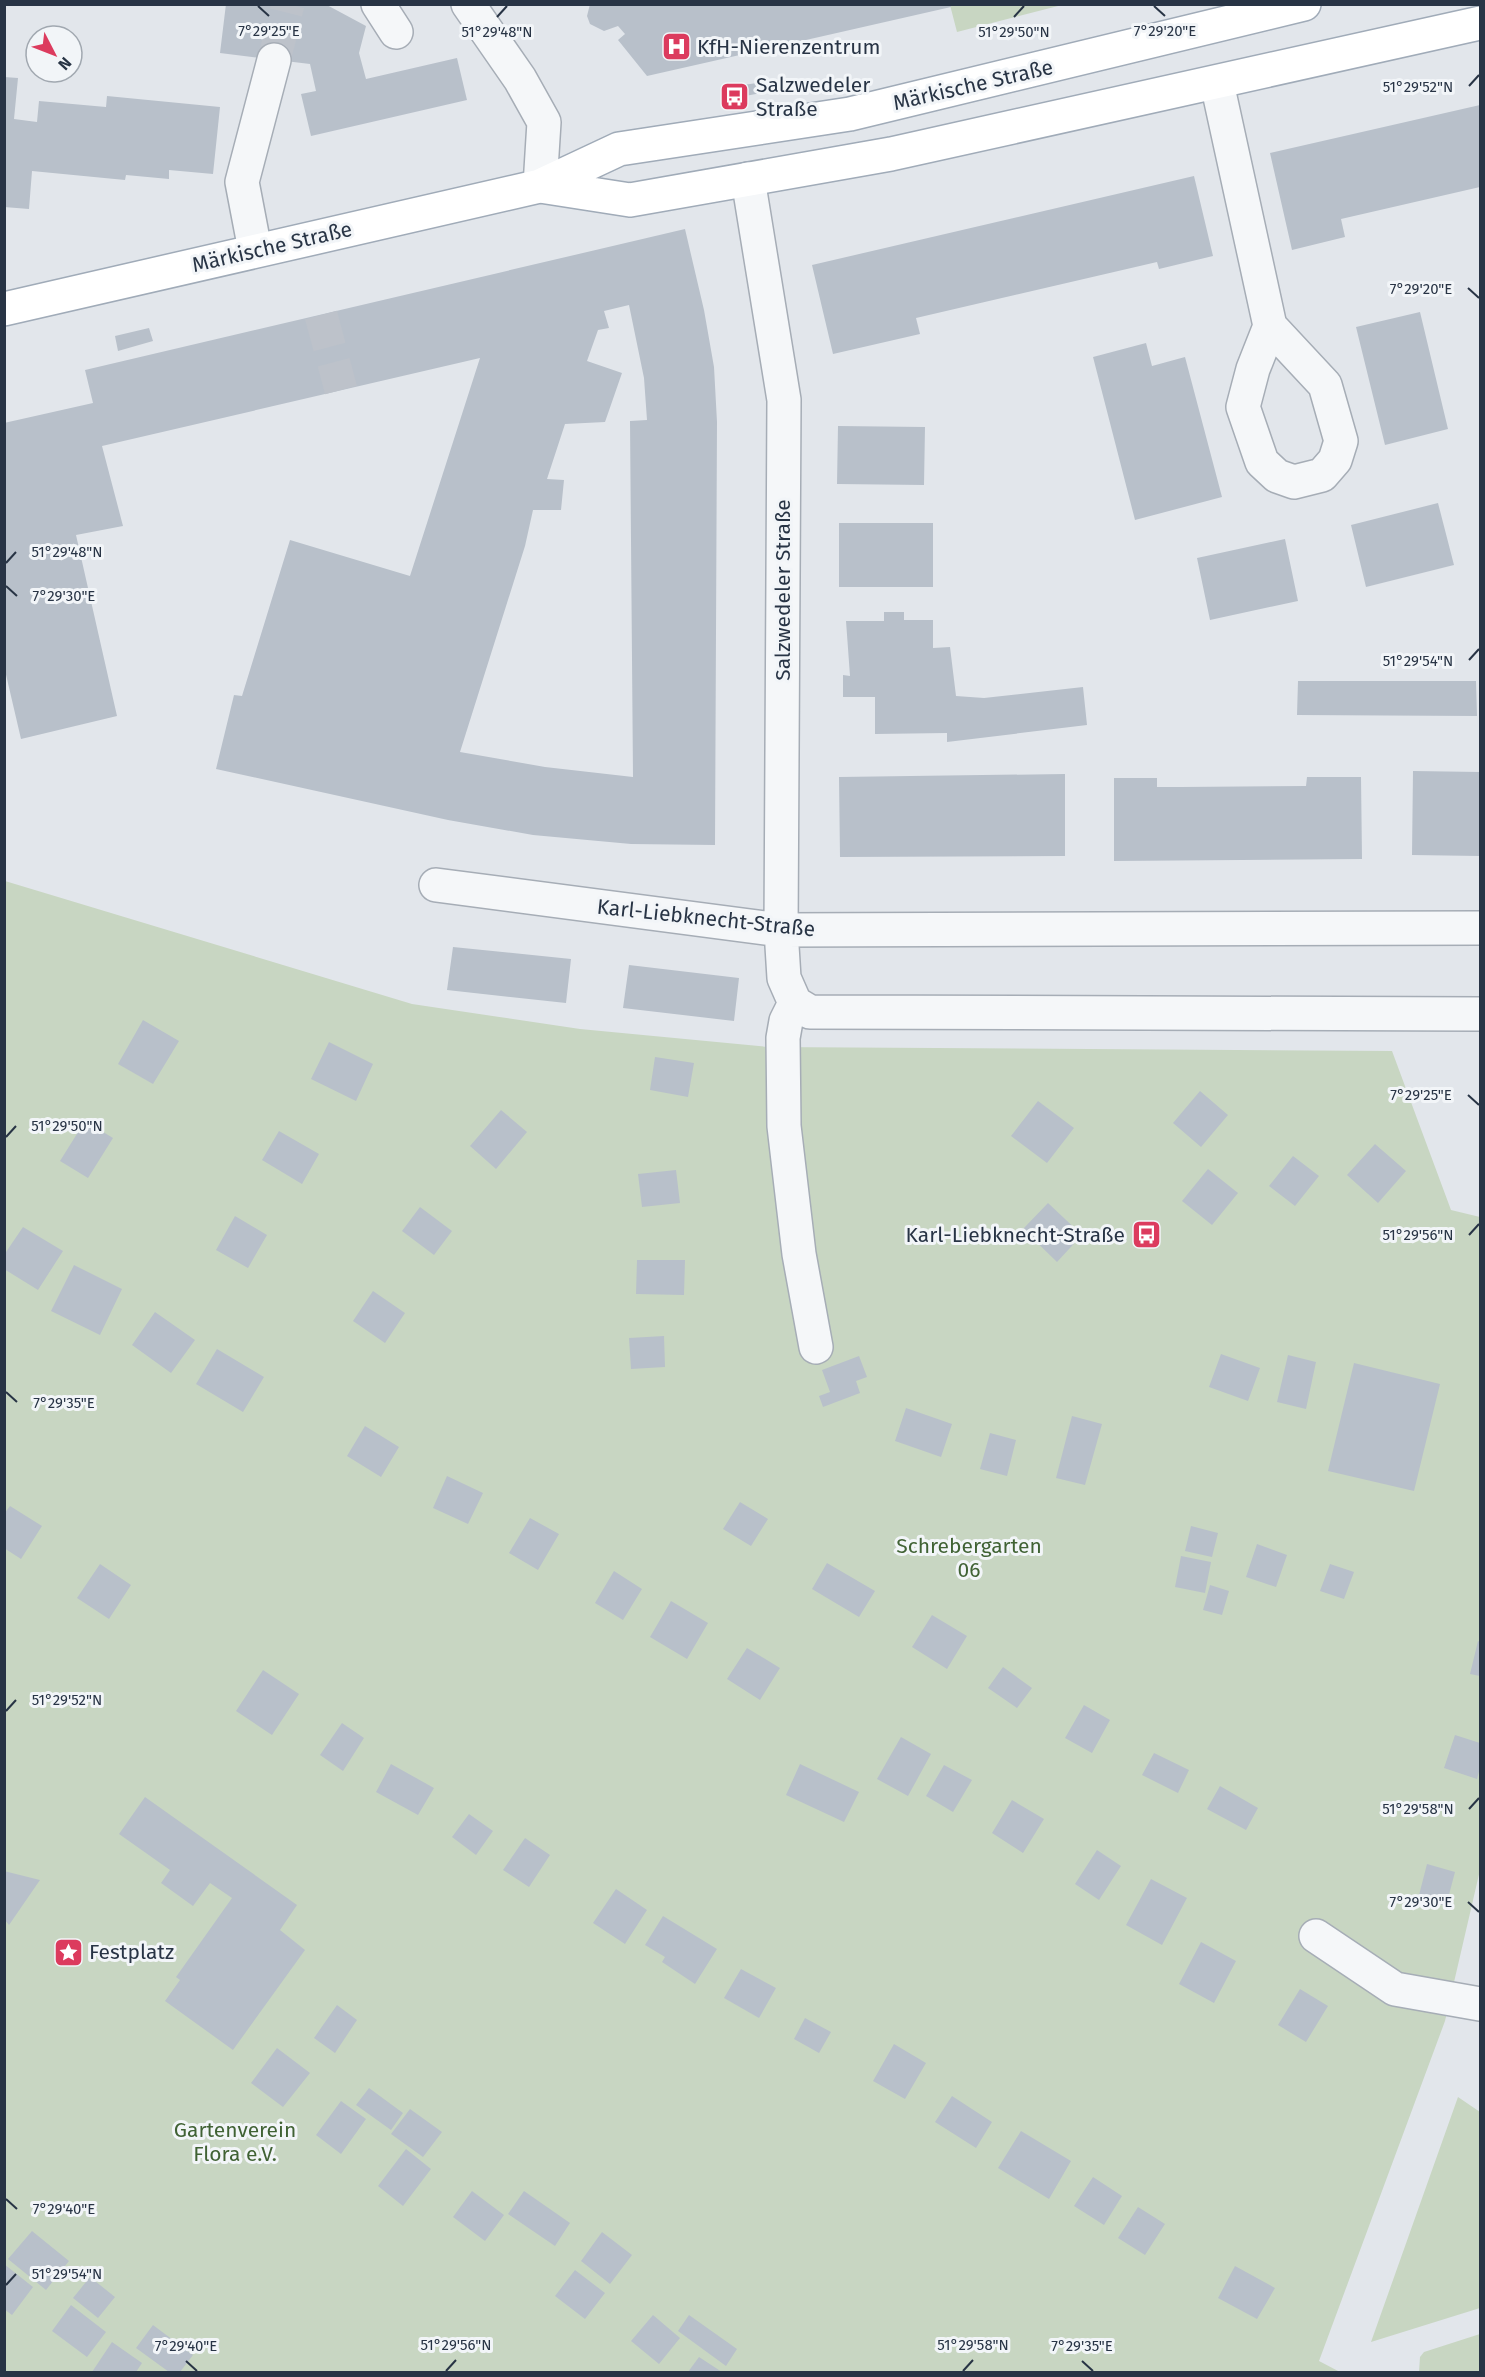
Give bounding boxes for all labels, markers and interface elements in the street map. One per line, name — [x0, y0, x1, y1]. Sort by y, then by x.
text: 7°29'25"E — [238, 22, 300, 40]
text: 7°29'20"E — [1134, 22, 1196, 40]
text: 51°29'48"N — [461, 23, 533, 41]
text: 51°29'50"N — [978, 23, 1050, 41]
north arrow — [24, 24, 84, 84]
hospital icon: KfH-Nierenzentrum — [660, 31, 692, 63]
place label: KfH-Nierenzentrum — [697, 34, 880, 60]
text: N — [54, 53, 75, 74]
street label: Märkische Straße — [890, 54, 1056, 116]
place label: Salzwedeler Straße — [756, 72, 870, 122]
text: 51°29'52"N — [1383, 78, 1453, 96]
bus stop icon: Salzwedeler Straße — [719, 81, 751, 113]
street label: Märkische Straße — [189, 216, 355, 278]
text: 7°29'20"E — [1390, 280, 1452, 298]
street label: Salzwedeler Straße — [770, 499, 796, 681]
text: 51°29'48"N — [31, 543, 103, 561]
text: 7°29'30"E — [33, 587, 95, 605]
text: 51°29'54"N — [1383, 652, 1453, 670]
street label: Karl-Liebknecht-Straße — [596, 894, 816, 942]
text: 7°29'25"E — [1390, 1086, 1452, 1104]
text: 51°29'50"N — [31, 1117, 103, 1135]
bus stop icon: Karl-Liebknecht-Straße — [1130, 1219, 1162, 1251]
place label: Karl-Liebknecht-Straße — [906, 1222, 1125, 1248]
text: 51°29'56"N — [1383, 1226, 1453, 1244]
text: 7°29'35"E — [33, 1394, 95, 1412]
park label: Schrebergarten 06 — [896, 1533, 1042, 1583]
text: 51°29'52"N — [32, 1691, 102, 1709]
text: 51°29'58"N — [1382, 1800, 1454, 1818]
text: 7°29'30"E — [1390, 1893, 1452, 1911]
place icon: Festplatz — [52, 1936, 84, 1968]
place label: Festplatz — [89, 1939, 174, 1965]
park label: Gartenverein Flora e.V. — [174, 2117, 296, 2167]
text: 7°29'40"E — [33, 2200, 95, 2218]
text: 51°29'54"N — [32, 2265, 102, 2283]
text: 51°29'56"N — [421, 2336, 491, 2354]
text: 51°29'58"N — [937, 2336, 1009, 2354]
text: 7°29'40"E — [155, 2337, 217, 2355]
text: 7°29'35"E — [1051, 2337, 1113, 2355]

